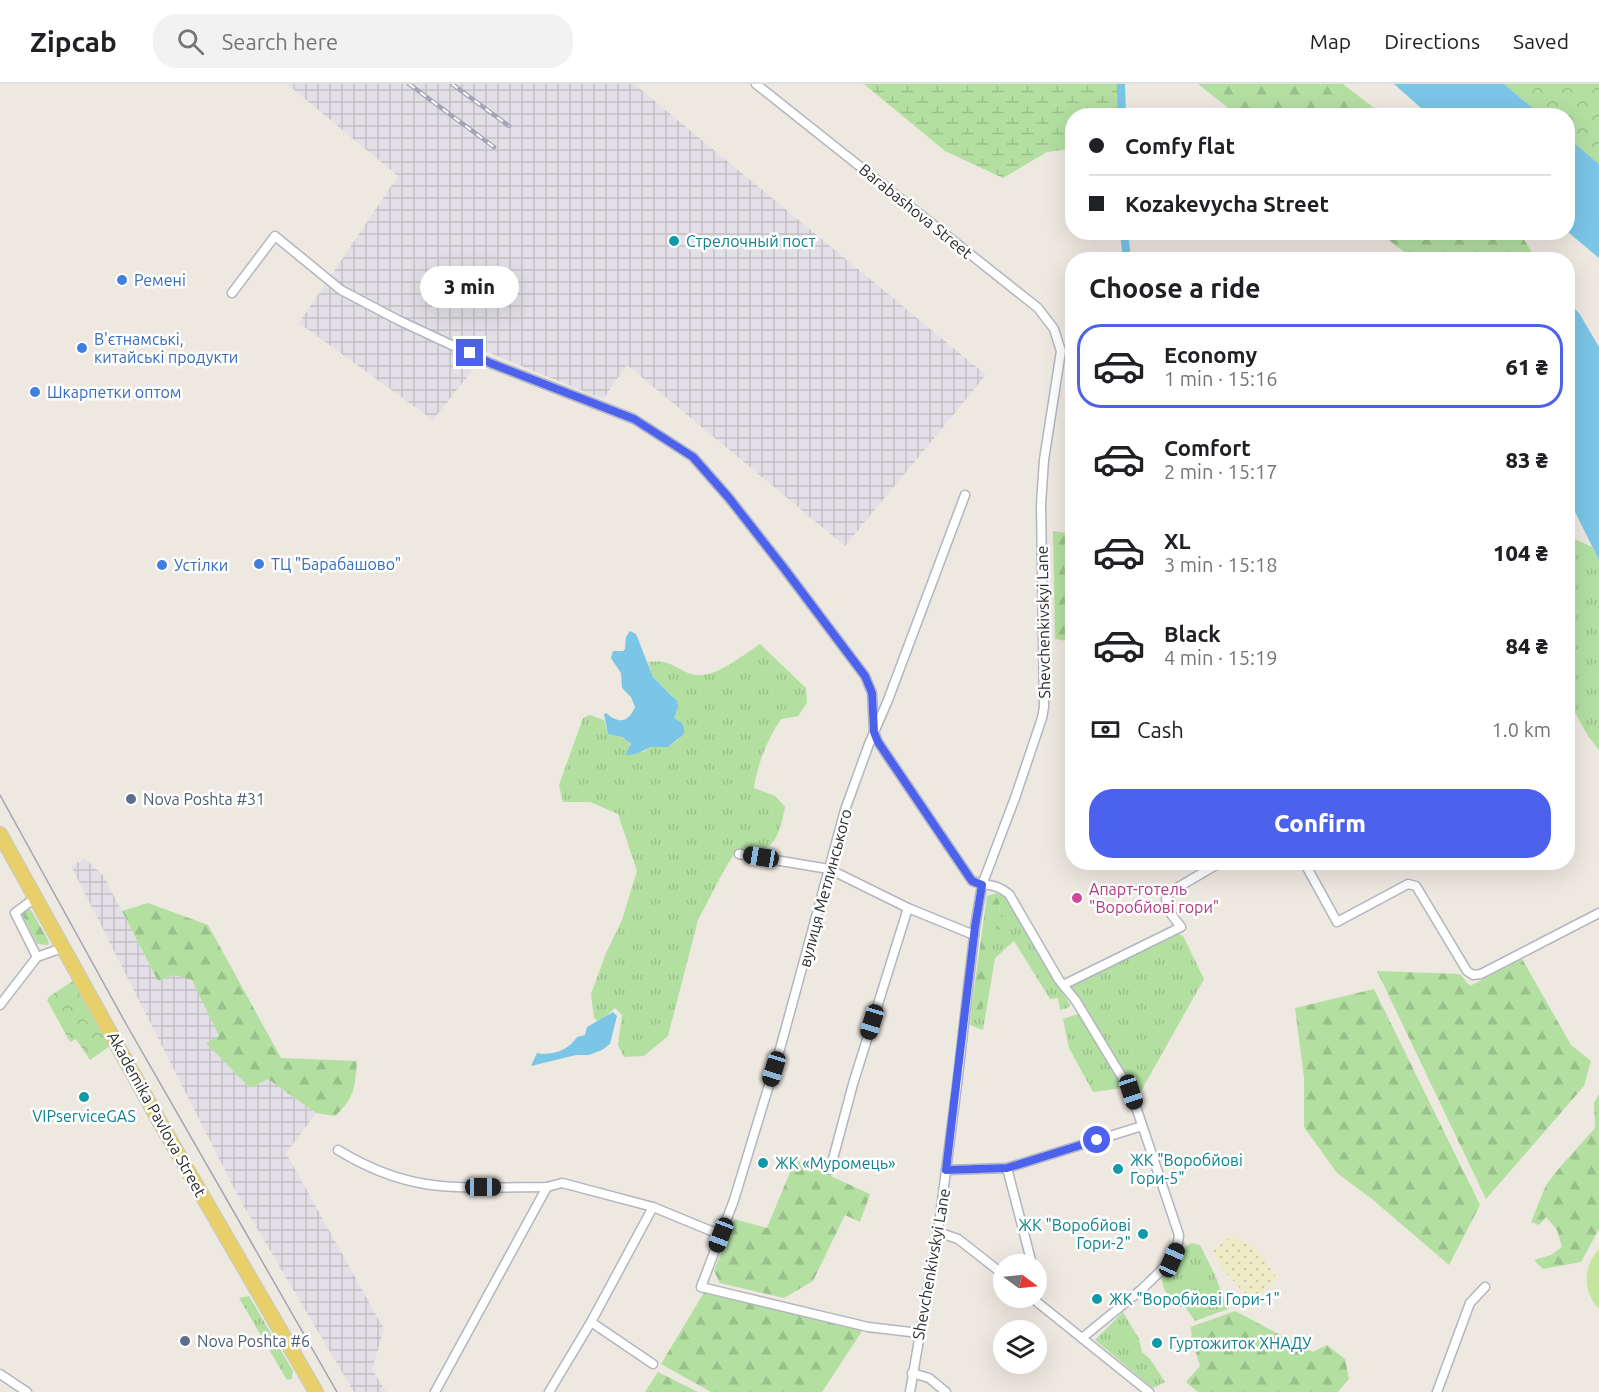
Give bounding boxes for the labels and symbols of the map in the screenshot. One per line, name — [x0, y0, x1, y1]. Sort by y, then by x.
street label: Barabashova Street — [856, 160, 977, 262]
place label: Стрелочный пост — [686, 232, 816, 250]
marker: Стрелочный пост — [667, 234, 681, 248]
callout: 3 min — [420, 266, 520, 308]
place label: Ремені — [134, 271, 186, 289]
marker: Ремені — [115, 273, 129, 287]
place label: В'єтнамські, китайські продукти — [94, 330, 238, 366]
route end — [456, 339, 483, 366]
marker: В'єтнамські, китайські продукти — [75, 341, 89, 355]
place label: Шкарпетки оптом — [47, 383, 182, 401]
marker: Шкарпетки оптом — [28, 385, 42, 399]
street label: Shevchenkivskyi Lane — [1033, 545, 1053, 699]
place label: ТЦ "Барабашово" — [271, 555, 401, 573]
place label: Устілки — [174, 556, 228, 574]
marker: ТЦ "Барабашово" — [252, 557, 266, 571]
marker: Устілки — [155, 558, 169, 572]
place label: Nova Poshta #31 — [143, 790, 265, 808]
marker: Nova Poshta #31 — [124, 792, 138, 806]
street label: вулиця Метлинського — [795, 807, 855, 969]
car — [742, 845, 780, 869]
place label: Апарт-готель "Воробйові гори" — [1089, 880, 1219, 916]
marker: Апарт-готель "Воробйові гори" — [1070, 891, 1084, 905]
car — [858, 1002, 886, 1042]
street label: Akademika Pavlova Street — [104, 1028, 210, 1200]
car — [760, 1049, 788, 1089]
car — [1117, 1072, 1145, 1112]
marker: VIPserviceGAS — [77, 1090, 91, 1104]
place label: VIPserviceGAS — [32, 1107, 136, 1125]
route start — [1083, 1126, 1110, 1153]
place label: ЖК "Воробйові Гори-5" — [1130, 1151, 1243, 1187]
place label: ЖК «Муромець» — [775, 1154, 896, 1172]
marker: ЖК «Муромець» — [756, 1156, 770, 1170]
marker: ЖК "Воробйові Гори-5" — [1111, 1162, 1125, 1176]
car — [465, 1178, 501, 1196]
street label: Shevchenkivskyi Lane — [909, 1187, 953, 1341]
car — [706, 1215, 736, 1255]
place label: ЖК "Воробйові Гори-2" — [1018, 1216, 1131, 1252]
marker: ЖК "Воробйові Гори-2" — [1136, 1227, 1150, 1241]
car — [1156, 1240, 1188, 1280]
north arrow — [993, 1254, 1047, 1308]
place label: ЖК "Воробйові Гори-1" — [1109, 1290, 1280, 1308]
marker: ЖК "Воробйові Гори-1" — [1090, 1292, 1104, 1306]
place label: Nova Poshta #6 — [197, 1332, 310, 1350]
marker: Nova Poshta #6 — [178, 1334, 192, 1348]
place label: Гуртожиток ХНАДУ — [1169, 1334, 1311, 1352]
marker: Гуртожиток ХНАДУ — [1150, 1336, 1164, 1350]

